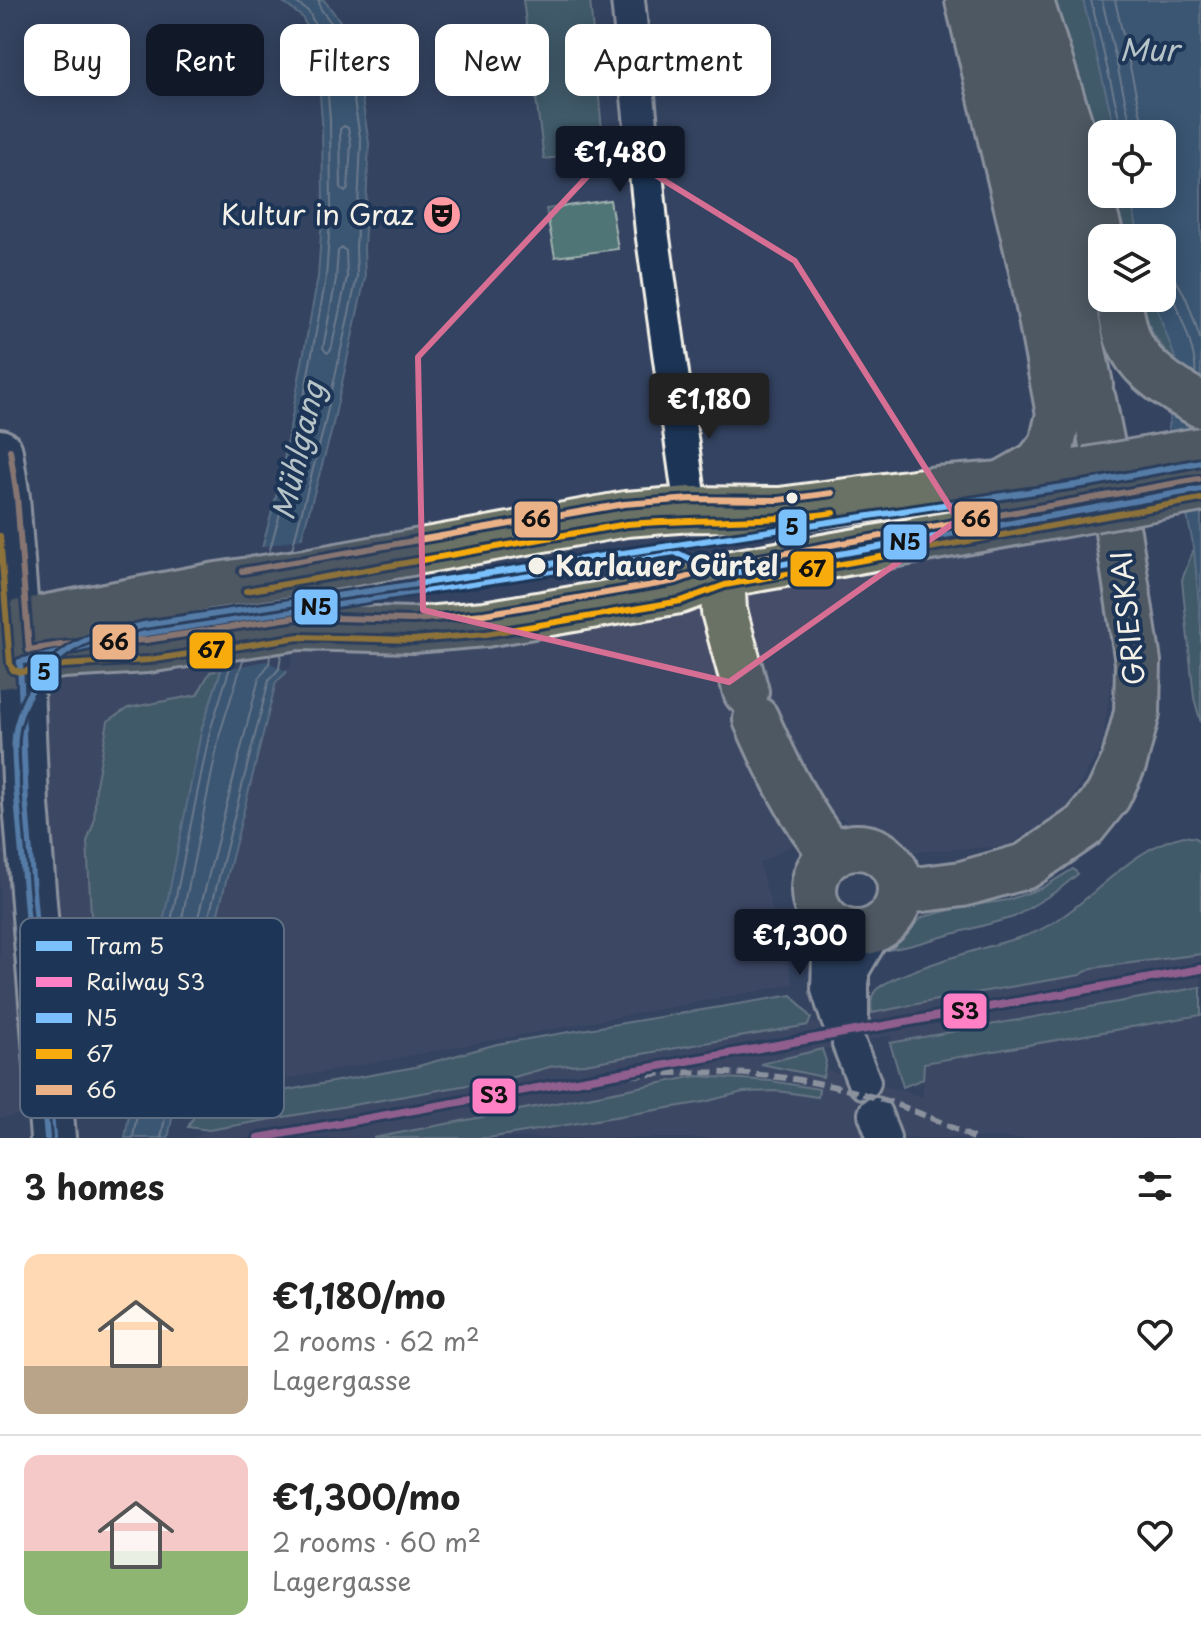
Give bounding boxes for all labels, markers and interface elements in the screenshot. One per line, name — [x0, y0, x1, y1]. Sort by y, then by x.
chip: Buy — [24, 24, 130, 96]
chip: Rent — [146, 24, 264, 96]
chip: Filters — [280, 24, 419, 96]
chip: New — [435, 24, 549, 96]
chip: Apartment — [565, 24, 771, 96]
water label: Mur — [1119, 26, 1183, 71]
map controls — [1088, 120, 1176, 312]
button: locate — [1088, 120, 1176, 208]
pin: €1,480 — [555, 126, 685, 194]
text: €1,480 — [574, 132, 666, 171]
place label: Kultur in Graz — [221, 192, 414, 235]
theatre icon: Kultur in Graz — [421, 194, 463, 236]
button: layers — [1088, 224, 1176, 312]
pin: €1,180 — [644, 373, 774, 441]
water label: Mühlgang — [259, 375, 335, 524]
text: €1,180 — [667, 379, 751, 418]
unlabelled marker — [784, 490, 800, 506]
line badge: 66 — [513, 500, 559, 539]
line badge: 66 — [953, 500, 999, 538]
text: 66 — [521, 501, 551, 534]
text: 66 — [961, 501, 991, 534]
line badge: 5 — [777, 508, 808, 547]
text: 5 — [785, 509, 799, 542]
line badge: N5 — [882, 523, 928, 561]
text: N5 — [889, 524, 921, 557]
place label: Karlauer Gürtel — [555, 543, 778, 586]
street label: GRIESKAI — [1098, 549, 1155, 688]
line badge: 67 — [789, 550, 835, 588]
text: 67 — [798, 551, 826, 584]
marker: Karlauer Gürtel — [526, 555, 548, 577]
line badge: N5 — [293, 588, 339, 626]
text: N5 — [300, 589, 332, 622]
line badge: 66 — [91, 623, 137, 661]
text: 66 — [99, 624, 129, 657]
line badge: 67 — [188, 631, 234, 670]
text: 67 — [197, 632, 225, 665]
line badge: 5 — [29, 653, 60, 692]
text: 5 — [37, 654, 51, 687]
pin: €1,300 — [735, 909, 865, 977]
text: €1,300 — [752, 915, 848, 954]
legend — [20, 918, 284, 1118]
text: Tram 5 — [86, 928, 164, 961]
text: Railway S3 — [86, 964, 205, 997]
line badge: S3 — [942, 992, 988, 1030]
text: S3 — [951, 993, 979, 1026]
text: N5 — [86, 1000, 117, 1033]
text: 67 — [86, 1036, 113, 1069]
text: 66 — [86, 1072, 116, 1105]
line badge: S3 — [471, 1077, 517, 1115]
text: S3 — [480, 1077, 508, 1110]
text: 3 homes — [24, 1160, 164, 1212]
icon: filters — [1133, 1164, 1177, 1208]
text: €1,180/mo — [272, 1269, 446, 1321]
icon: home — [88, 1286, 184, 1382]
icon: heart — [1133, 1312, 1177, 1356]
text: 2 rooms · 62 m² — [272, 1321, 480, 1360]
text: Lagergasse — [272, 1360, 411, 1399]
text: €1,300/mo — [272, 1470, 460, 1522]
icon: home — [88, 1487, 184, 1583]
icon: heart — [1133, 1513, 1177, 1557]
text: 2 rooms · 60 m² — [272, 1522, 481, 1561]
text: Lagergasse — [272, 1561, 411, 1600]

